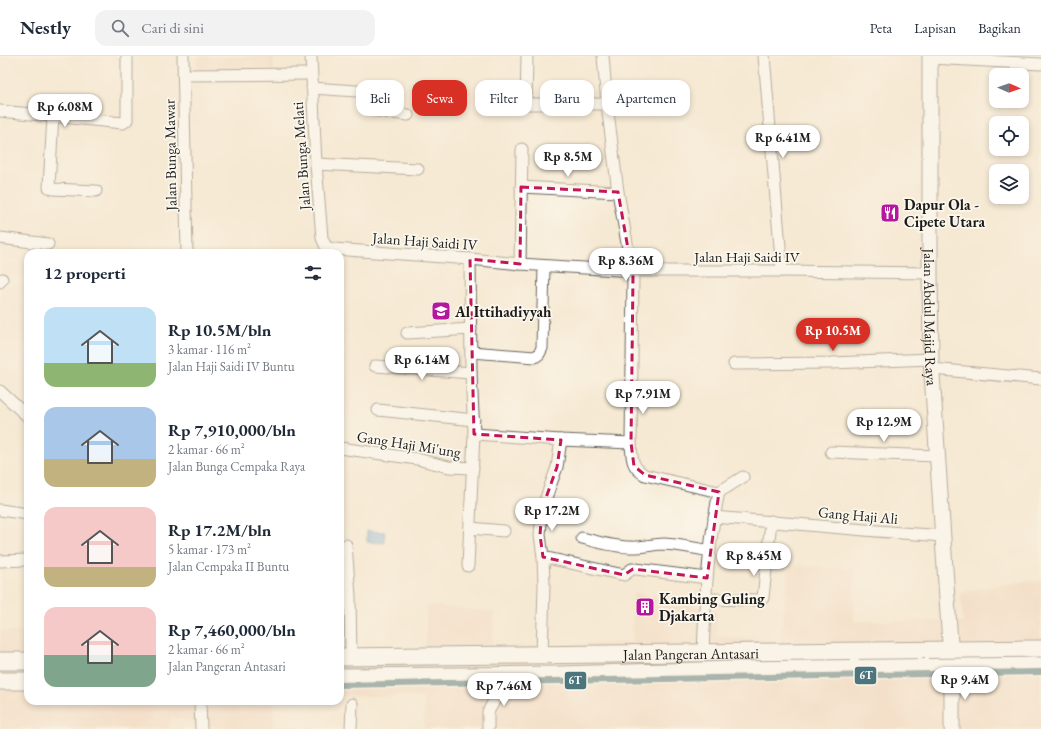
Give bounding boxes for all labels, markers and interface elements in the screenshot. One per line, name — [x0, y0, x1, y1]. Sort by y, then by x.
search box — [95, 10, 375, 46]
text: Nestly — [20, 15, 71, 40]
icon: search — [109, 17, 131, 39]
text: Cari di sini — [141, 18, 204, 37]
text: Peta — [870, 19, 892, 37]
text: Lapisan — [914, 19, 956, 37]
text: Bagikan — [978, 19, 1021, 37]
north arrow — [989, 68, 1029, 108]
map controls — [989, 68, 1029, 204]
chip: Beli — [356, 80, 404, 116]
chip: Sewa — [412, 80, 467, 116]
chip: Filter — [475, 80, 532, 116]
chip: Baru — [540, 80, 594, 116]
chip: Apartemen — [602, 80, 690, 116]
pin: Rp 6.08M — [24, 94, 106, 128]
text: Rp 6.08M — [37, 98, 93, 115]
street label: Jalan Bunga Mawar — [160, 99, 181, 213]
street label: Jalan Bunga Melati — [288, 101, 314, 213]
button: locate — [989, 116, 1029, 156]
pin: Rp 6.41M — [742, 125, 824, 159]
text: Rp 6.41M — [755, 129, 811, 146]
pin: Rp 8.5M — [531, 144, 605, 178]
text: Rp 8.5M — [543, 148, 593, 165]
button: layers — [989, 164, 1029, 204]
place label: Dapur Ola - Cipete Utara — [904, 195, 986, 231]
restaurant icon: Dapur Ola - Cipete Utara — [879, 202, 901, 224]
street label: Jalan Haji Saidi IV — [370, 228, 479, 254]
street label: Jalan Abdul Majid Raya — [921, 246, 942, 386]
street label: Jalan Haji Saidi IV — [692, 247, 801, 266]
pin: Rp 8.36M — [585, 248, 667, 282]
text: Rp 8.36M — [598, 252, 654, 269]
text: 12 properti — [44, 262, 126, 284]
icon: filters — [302, 262, 324, 284]
school or university icon: Al Ittihadiyyah — [430, 300, 452, 322]
place label: Al Ittihadiyyah — [454, 302, 552, 321]
pin: Rp 10.5M — [792, 318, 874, 352]
text: Rp 10.5M/bln — [168, 319, 271, 341]
text: Rp 10.5M — [805, 322, 861, 339]
icon: home — [76, 323, 124, 371]
text: 3 kamar · 116 m² — [168, 341, 251, 358]
pin: Rp 6.14M — [381, 347, 463, 381]
text: Rp 6.14M — [394, 351, 450, 368]
text: Jalan Haji Saidi IV Buntu — [168, 358, 295, 375]
pin: Rp 7.91M — [602, 381, 684, 415]
text: Rp 7.91M — [615, 385, 671, 402]
pin: Rp 12.9M — [843, 409, 925, 443]
text: Rp 12.9M — [856, 413, 912, 430]
text: Rp 7,910,000/bln — [168, 419, 296, 441]
icon: home — [76, 423, 124, 471]
street label: Gang Haji Mi'ung — [356, 426, 463, 462]
text: 2 kamar · 66 m² — [168, 441, 245, 458]
text: Jalan Bunga Cempaka Raya — [168, 458, 305, 475]
pin: Rp 17.2M — [511, 498, 593, 532]
text: Rp 17.2M — [524, 502, 580, 519]
street label: Gang Haji Ali — [817, 502, 899, 528]
text: Rp 17.2M/bln — [168, 519, 271, 541]
icon: home — [76, 523, 124, 571]
text: 5 kamar · 173 m² — [168, 541, 251, 558]
pin: Rp 8.45M — [713, 543, 795, 577]
text: Rp 8.45M — [726, 547, 782, 564]
text: Jalan Cempaka II Buntu — [168, 558, 289, 575]
place label: Kambing Guling Djakarta — [659, 589, 765, 625]
building icon: Kambing Guling Djakarta — [634, 596, 656, 618]
text: Rp 7,460,000/bln — [168, 619, 296, 641]
icon: home — [76, 623, 124, 671]
text: 2 kamar · 66 m² — [168, 641, 245, 658]
street label: Jalan Pangeran Antasari — [621, 643, 759, 663]
text: Jalan Pangeran Antasari — [168, 658, 286, 675]
line badge: 6T — [854, 666, 877, 685]
pin: Rp 9.4M — [928, 667, 1002, 701]
text: 6T — [859, 668, 873, 682]
line badge: 6T — [564, 671, 587, 690]
text: Rp 9.4M — [940, 671, 990, 688]
pin: Rp 7.46M — [463, 673, 545, 707]
text: 6T — [568, 673, 582, 687]
text: Rp 7.46M — [476, 677, 532, 694]

